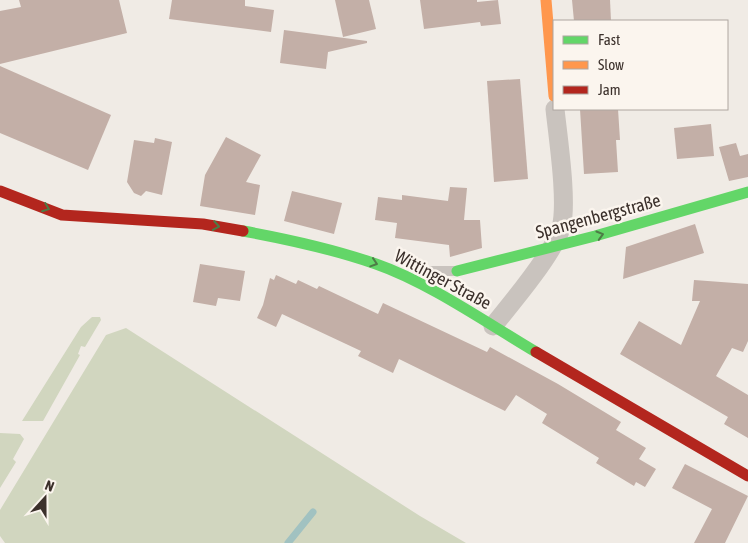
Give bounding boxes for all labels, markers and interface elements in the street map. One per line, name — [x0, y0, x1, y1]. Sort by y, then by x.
legend — [553, 20, 728, 110]
text: Fast — [598, 31, 620, 48]
text: Slow — [598, 56, 624, 73]
text: Jam — [598, 81, 621, 98]
street label: Spangenbergstraße — [533, 189, 663, 243]
one-way arrow — [41, 202, 49, 212]
one-way arrow — [212, 221, 220, 231]
one-way arrow — [596, 230, 604, 240]
street label: Wittinger Straße — [391, 245, 495, 313]
one-way arrow — [369, 258, 378, 268]
north arrow — [20, 473, 70, 523]
text: N — [43, 477, 56, 495]

